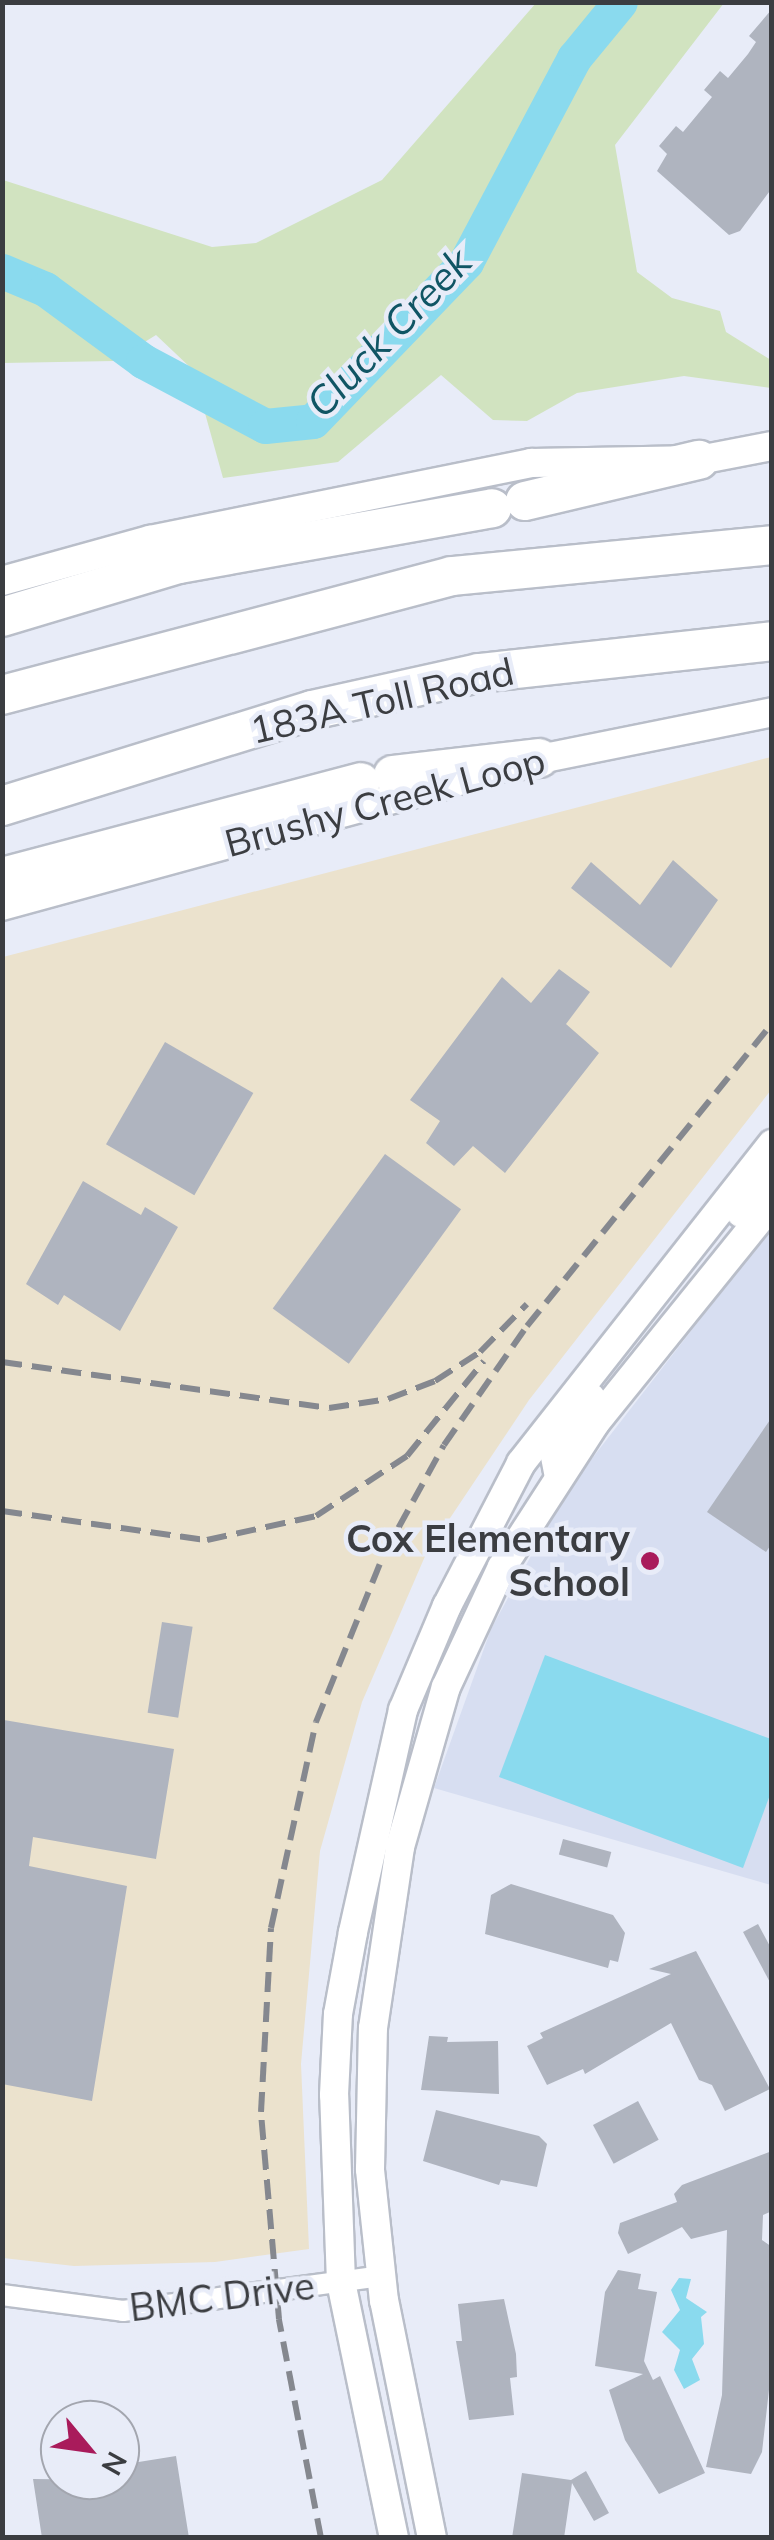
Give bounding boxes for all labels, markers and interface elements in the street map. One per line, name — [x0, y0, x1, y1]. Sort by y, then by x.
water label: Cluck Creek — [296, 237, 480, 427]
street label: 183A Toll Road — [246, 649, 518, 753]
street label: Brushy Creek Loop — [220, 737, 550, 867]
place label: Cox Elementary School — [346, 1516, 630, 1606]
marker: Cox Elementary School — [639, 1550, 661, 1572]
street label: BMC Drive — [127, 2263, 317, 2331]
north arrow — [40, 2400, 140, 2500]
text: N — [95, 2446, 135, 2482]

